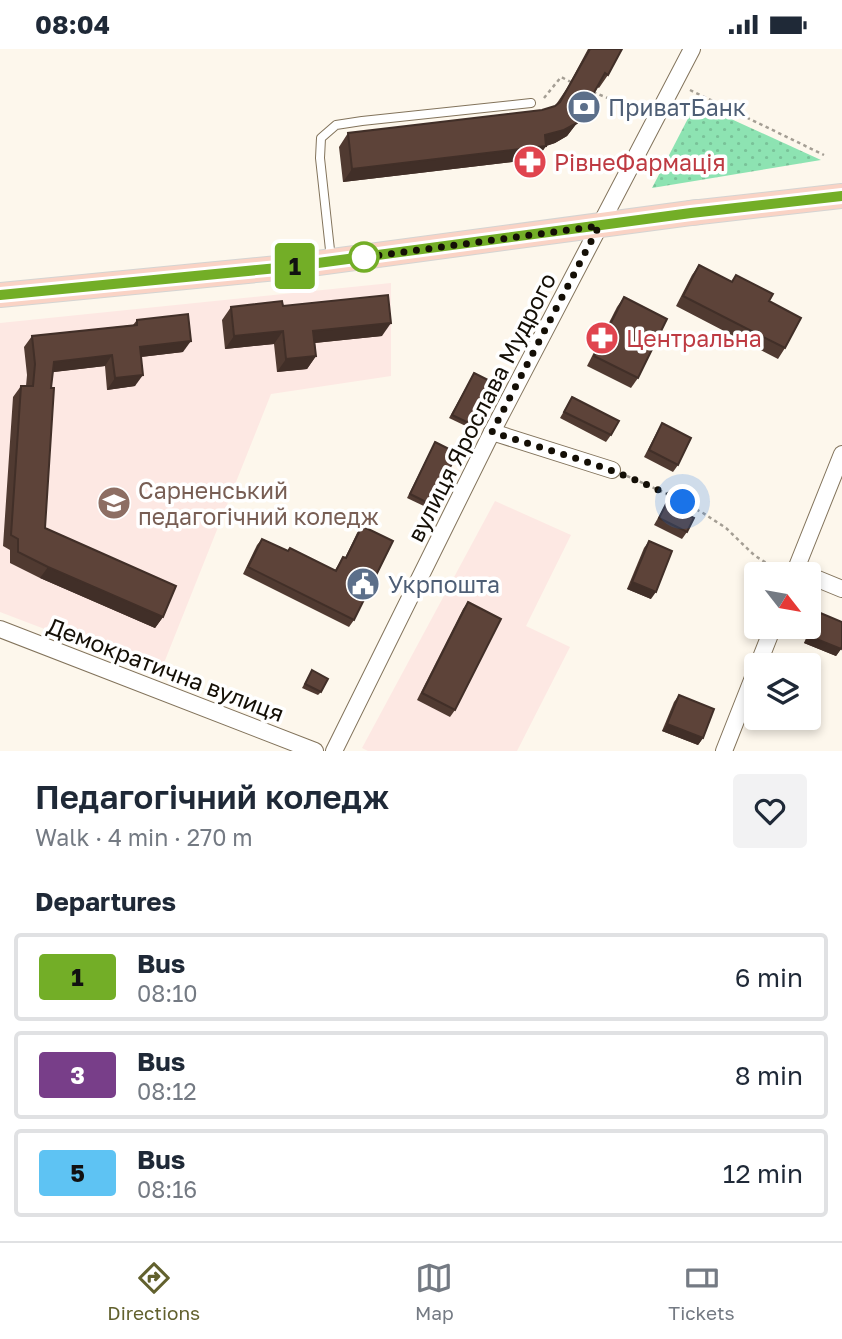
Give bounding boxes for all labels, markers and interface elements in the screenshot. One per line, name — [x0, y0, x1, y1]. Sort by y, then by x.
text: 08:04 — [35, 9, 110, 40]
bank icon: ПриватБанк — [565, 88, 603, 126]
place label: ПриватБанк — [608, 93, 746, 121]
pharmacy icon: РівнеФармація — [511, 143, 549, 181]
place label: РівнеФармація — [554, 148, 726, 176]
unlabelled marker — [349, 242, 379, 272]
line badge: 1 — [272, 243, 318, 289]
text: 1 — [289, 251, 301, 280]
street label: вулиця Ярослава Мудрого — [401, 268, 561, 546]
pharmacy icon: Центральна — [583, 319, 621, 357]
place label: Центральна — [626, 324, 762, 352]
place label: Сарненський педагогічний коледж — [138, 476, 379, 530]
school or university icon: Сарненський педагогічний коледж — [95, 484, 133, 522]
your location — [665, 484, 700, 519]
north arrow — [744, 562, 821, 639]
map controls — [744, 562, 821, 730]
public building icon: Укрпошта — [344, 565, 382, 603]
place label: Укрпошта — [388, 570, 500, 598]
street label: Демократична вулиця — [44, 611, 288, 727]
button: layers — [744, 653, 821, 730]
button: heart — [733, 774, 807, 848]
text: Педагогічний коледж — [35, 777, 389, 816]
text: Walk · 4 min · 270 m — [35, 823, 253, 851]
text: Departures — [35, 886, 176, 917]
text: Bus — [137, 948, 185, 979]
text: 1 — [71, 962, 84, 991]
text: 6 min — [735, 962, 803, 993]
text: 08:10 — [137, 979, 198, 1007]
text: Bus — [137, 1046, 185, 1077]
text: 3 — [70, 1060, 85, 1089]
text: 8 min — [735, 1060, 803, 1091]
text: 08:12 — [137, 1077, 197, 1105]
text: Bus — [137, 1144, 185, 1175]
text: 5 — [70, 1158, 85, 1187]
text: 12 min — [723, 1158, 803, 1189]
text: 08:16 — [137, 1175, 197, 1203]
tab: Directions — [107, 1259, 200, 1324]
tab: Map — [415, 1259, 454, 1324]
tab: Tickets — [668, 1259, 735, 1324]

